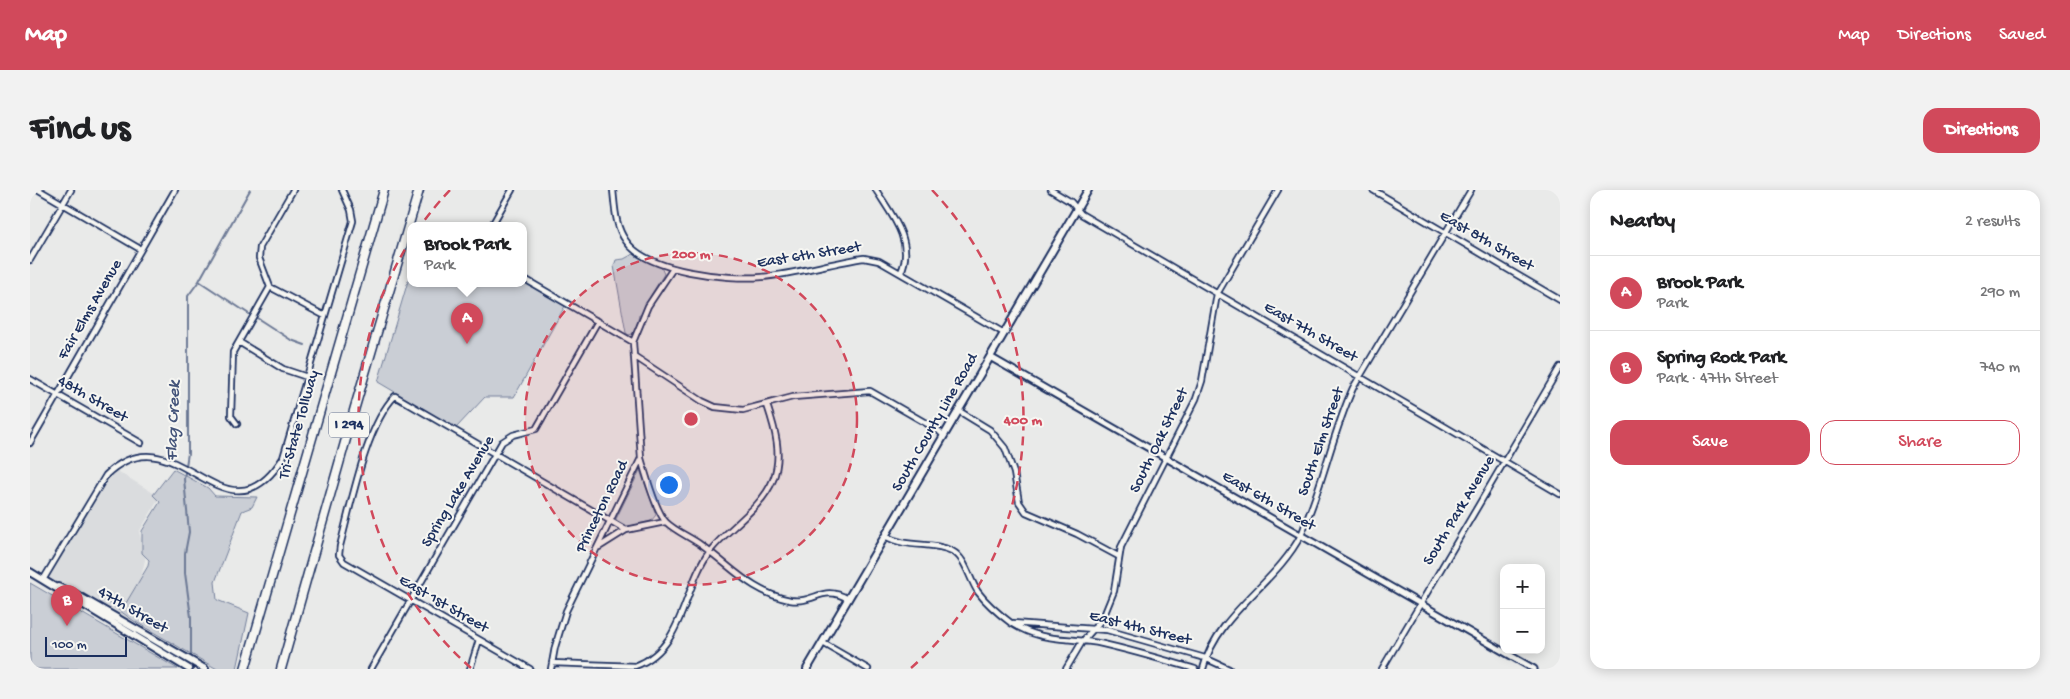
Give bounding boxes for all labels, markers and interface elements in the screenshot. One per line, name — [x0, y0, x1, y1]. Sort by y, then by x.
text: Map — [25, 21, 67, 50]
text: Map — [1838, 25, 1870, 46]
text: Directions — [1898, 25, 1971, 46]
text: Saved — [1999, 25, 2045, 46]
button: Directions — [1923, 108, 2040, 153]
text: Find us — [30, 110, 130, 151]
street label: East 8th Street — [1436, 207, 1538, 277]
text: Nearby — [1610, 210, 1675, 235]
text: 2 results — [1965, 213, 2020, 232]
popup — [407, 222, 527, 287]
text: Brook Park — [424, 234, 510, 257]
street label: East 6th Street — [756, 238, 864, 274]
text: 200 m — [672, 246, 711, 264]
street label: Fair Elms Avenue — [54, 256, 128, 364]
text: Park — [424, 257, 455, 276]
text: Brook Park — [1657, 272, 1742, 295]
text: A — [1621, 284, 1631, 303]
text: 290 m — [1980, 284, 2020, 303]
text: Park — [1657, 295, 1688, 314]
street label: East 7th Street — [1260, 299, 1361, 368]
pin: A — [451, 303, 483, 344]
text: Spring Rock Park — [1657, 347, 1786, 370]
street label: South County Line Road — [889, 349, 984, 495]
text: B — [1622, 359, 1630, 378]
text: 740 m — [1980, 359, 2020, 378]
street label: Tri-State Tollway — [275, 368, 325, 483]
text: Park · 47th Street — [1657, 370, 1778, 389]
street label: 48th Street — [54, 372, 132, 428]
water label: Flag Creek — [162, 378, 186, 462]
street label: South Oak Street — [1126, 384, 1194, 497]
street label: South Elm Street — [1295, 384, 1350, 499]
centre of rings — [682, 410, 700, 428]
road number: I 294 — [329, 412, 369, 438]
text: 400 m — [1003, 412, 1043, 430]
button: Save — [1610, 420, 1810, 465]
button: Share — [1820, 420, 2020, 465]
street label: Spring Lake Avenue — [418, 432, 500, 551]
street label: South Park Avenue — [1420, 452, 1501, 569]
street label: Princeton Road — [572, 456, 634, 557]
street label: East 6th Street — [1218, 468, 1319, 537]
your location — [656, 472, 682, 498]
map controls — [1500, 564, 1545, 654]
button: + — [1500, 564, 1545, 609]
street label: East 1st Street — [395, 572, 492, 639]
street label: 47th Street — [94, 583, 172, 639]
pin: B — [51, 585, 83, 626]
street label: East 4th Street — [1087, 607, 1194, 651]
button: − — [1500, 609, 1545, 654]
scale bar — [45, 634, 128, 657]
text: 100 m — [52, 637, 87, 654]

